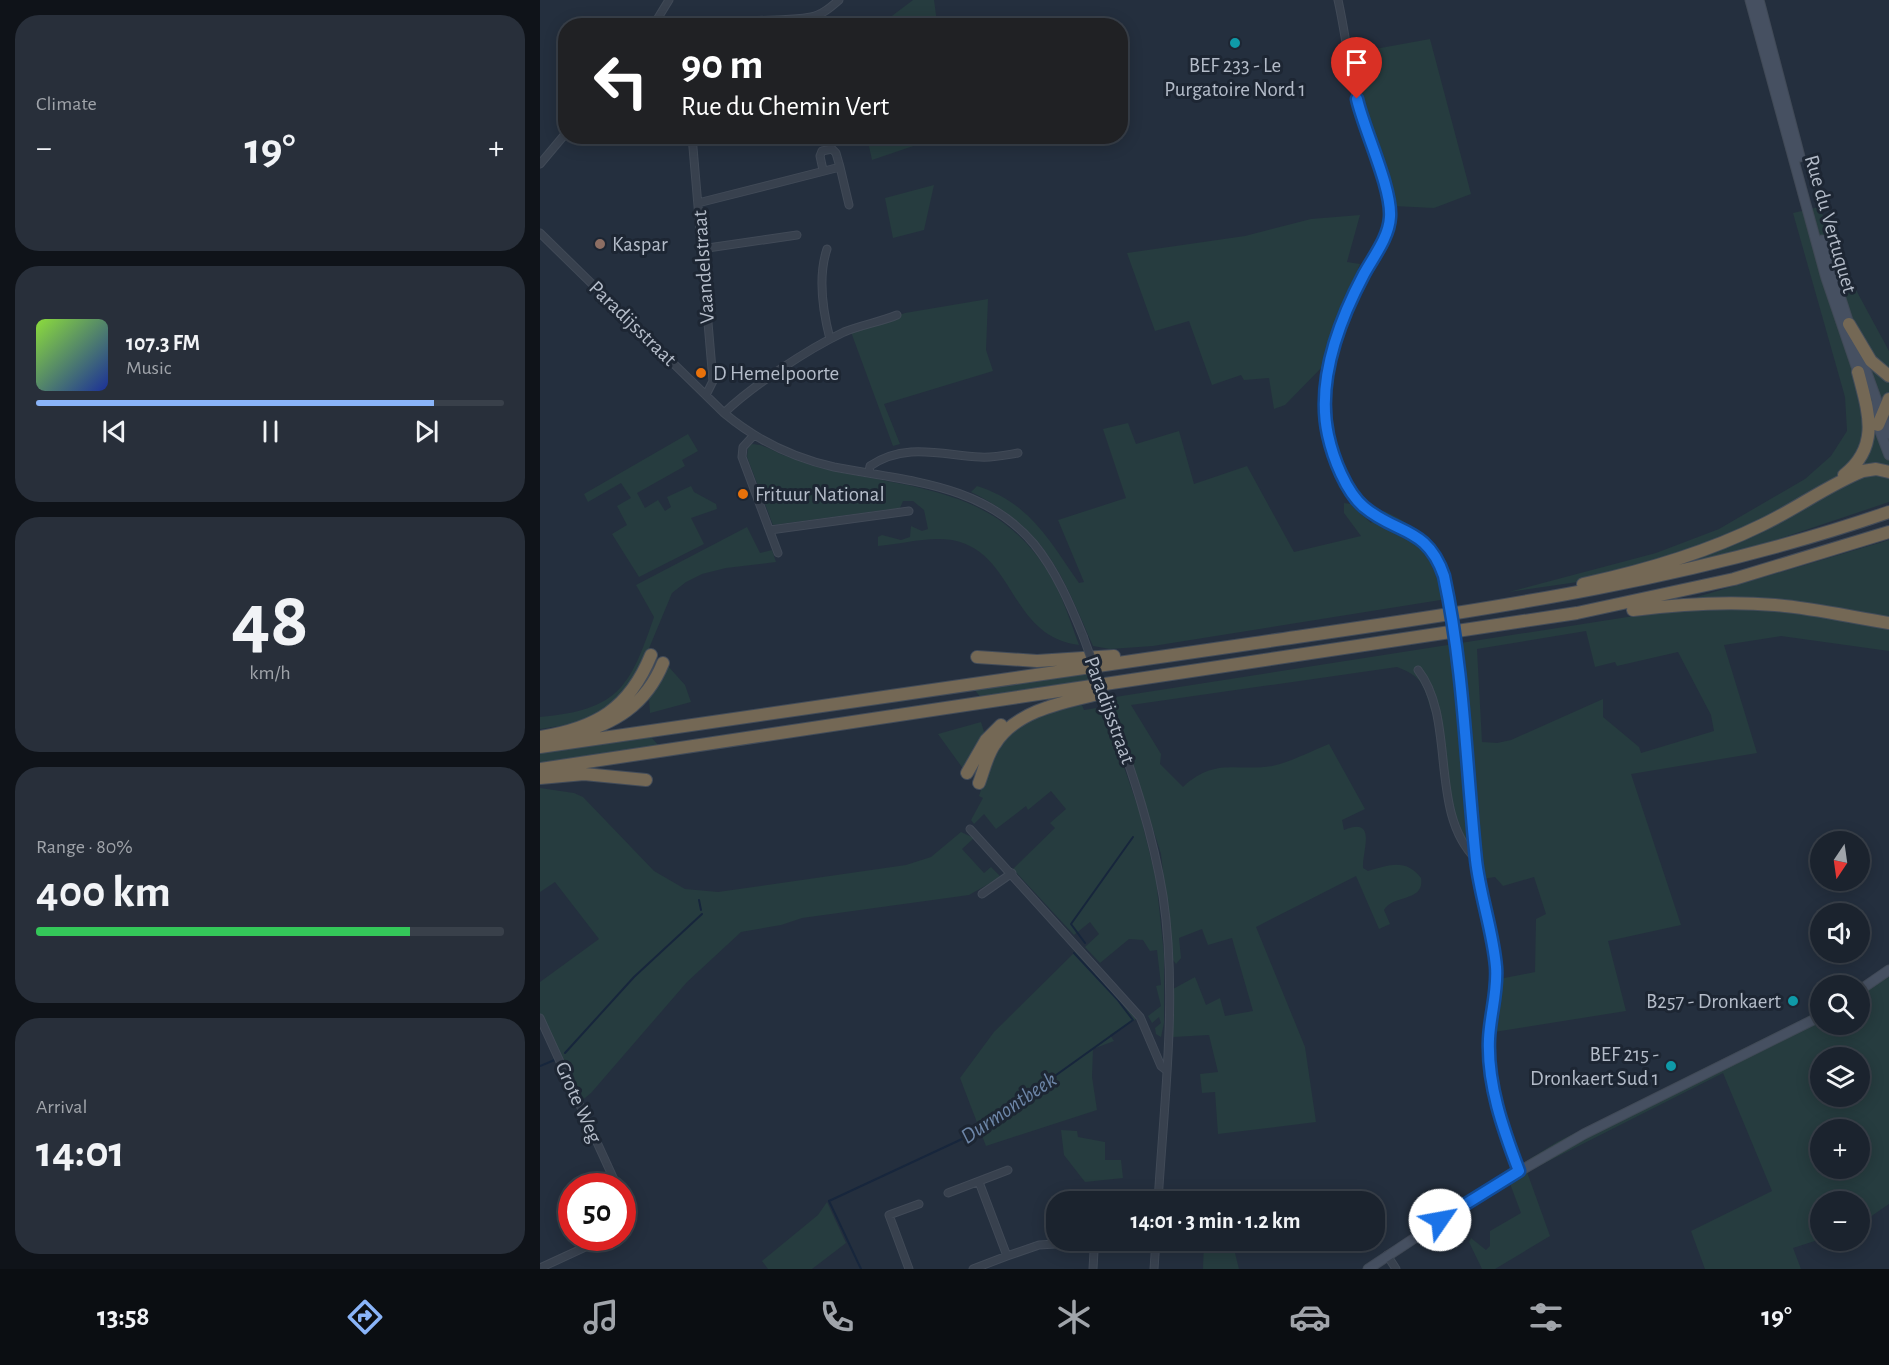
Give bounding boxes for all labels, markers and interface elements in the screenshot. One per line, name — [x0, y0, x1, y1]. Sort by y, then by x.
marker: BEF 233 - Le Purgatoire Nord 1 — [1228, 36, 1242, 50]
pin — [1331, 37, 1382, 99]
icon: left — [582, 42, 660, 120]
text: 90 m — [681, 44, 763, 86]
icon: arrive — [1340, 46, 1373, 79]
place label: BEF 233 - Le Purgatoire Nord 1 — [1164, 55, 1306, 100]
text: Rue du Chemin Vert — [681, 93, 889, 120]
text: Climate — [36, 94, 97, 114]
text: 19° — [244, 127, 296, 172]
text: − — [36, 132, 52, 165]
text: + — [488, 132, 504, 165]
street label: Rue du Vertuquet — [1801, 153, 1860, 296]
street label: Vaandelstraat — [689, 209, 718, 324]
place label: Kaspar — [612, 234, 668, 255]
marker: Kaspar — [593, 237, 607, 251]
street label: Paradijsstraat — [585, 277, 681, 370]
text: 107.3 FM — [126, 332, 200, 354]
text: Music — [126, 358, 172, 378]
place label: D Hemelpoorte — [713, 363, 839, 384]
marker: D Hemelpoorte — [694, 366, 708, 380]
icon: previous — [98, 415, 131, 448]
icon: pause — [254, 415, 287, 448]
icon: next — [410, 415, 443, 448]
place label: Frituur National — [755, 484, 885, 505]
marker: Frituur National — [736, 487, 750, 501]
text: 48 — [231, 583, 309, 661]
street label: Paradijsstraat — [1080, 654, 1139, 767]
text: km/h — [249, 663, 291, 683]
north arrow — [1810, 831, 1870, 891]
map controls — [1810, 831, 1870, 1251]
text: Range · 80% — [36, 837, 133, 857]
text: 400 km — [36, 870, 171, 915]
button: sound — [1810, 903, 1870, 963]
button: search — [1810, 975, 1870, 1035]
place label: B257 - Dronkaert — [1646, 991, 1781, 1012]
marker: B257 - Dronkaert — [1786, 994, 1800, 1008]
place label: BEF 215 - Dronkaert Sud 1 — [1530, 1044, 1659, 1089]
button: layers — [1810, 1047, 1870, 1107]
street label: Grote Weg — [551, 1058, 606, 1147]
marker: BEF 215 - Dronkaert Sud 1 — [1664, 1059, 1678, 1073]
water label: Durmontbeek — [957, 1068, 1060, 1148]
text: Arrival — [36, 1097, 87, 1117]
button: + — [1810, 1119, 1870, 1179]
text: 14:01 — [36, 1130, 125, 1175]
speed limit sign: 50 — [558, 1173, 636, 1251]
position arrow — [1408, 1188, 1472, 1252]
button: − — [1810, 1191, 1870, 1251]
text: 14:01 · 3 min · 1.2 km — [1131, 1210, 1301, 1232]
icon: directions — [344, 1296, 386, 1338]
icon: music — [580, 1296, 622, 1338]
icon: phone — [816, 1296, 858, 1338]
icon: climate — [1053, 1296, 1095, 1338]
icon: car — [1289, 1296, 1331, 1338]
icon: filters — [1525, 1296, 1567, 1338]
text: 13:58 — [97, 1303, 150, 1330]
text: 19° — [1761, 1303, 1792, 1330]

